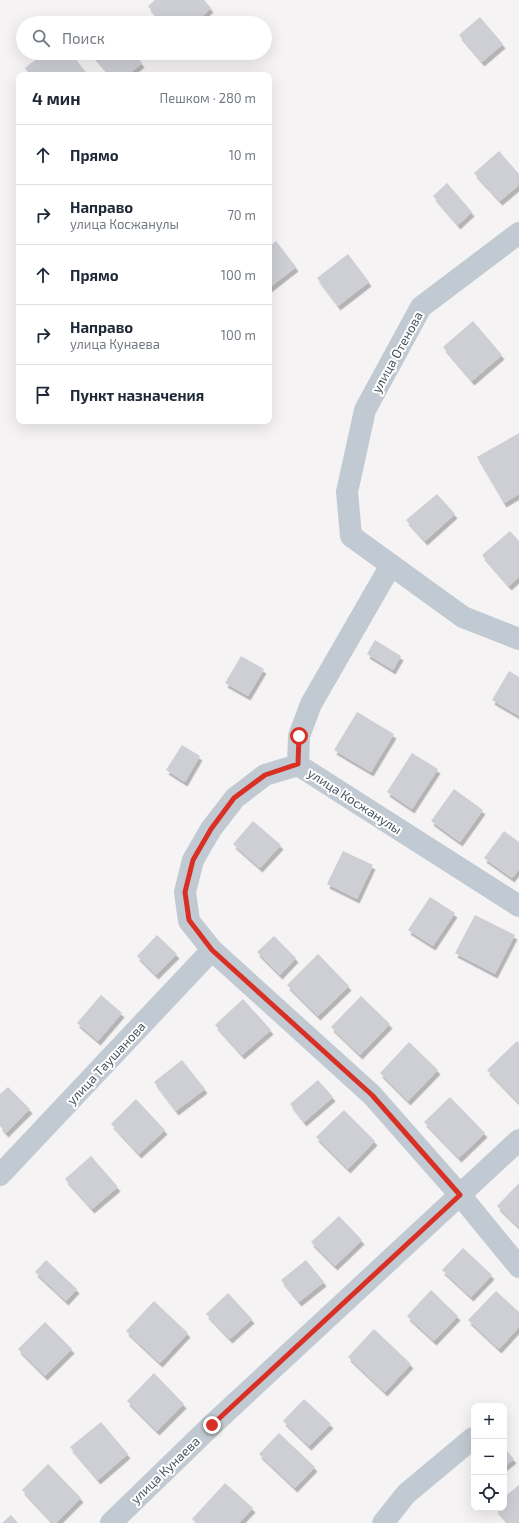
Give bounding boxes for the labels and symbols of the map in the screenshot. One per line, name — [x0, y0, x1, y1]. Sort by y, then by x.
street label: улица Отенова — [368, 309, 426, 395]
route start — [290, 727, 308, 745]
street label: улица Косжанулы — [305, 765, 405, 837]
street label: улица Таушанова — [63, 1018, 149, 1108]
route end — [203, 1416, 221, 1434]
street label: улица Кунаева — [127, 1433, 203, 1507]

